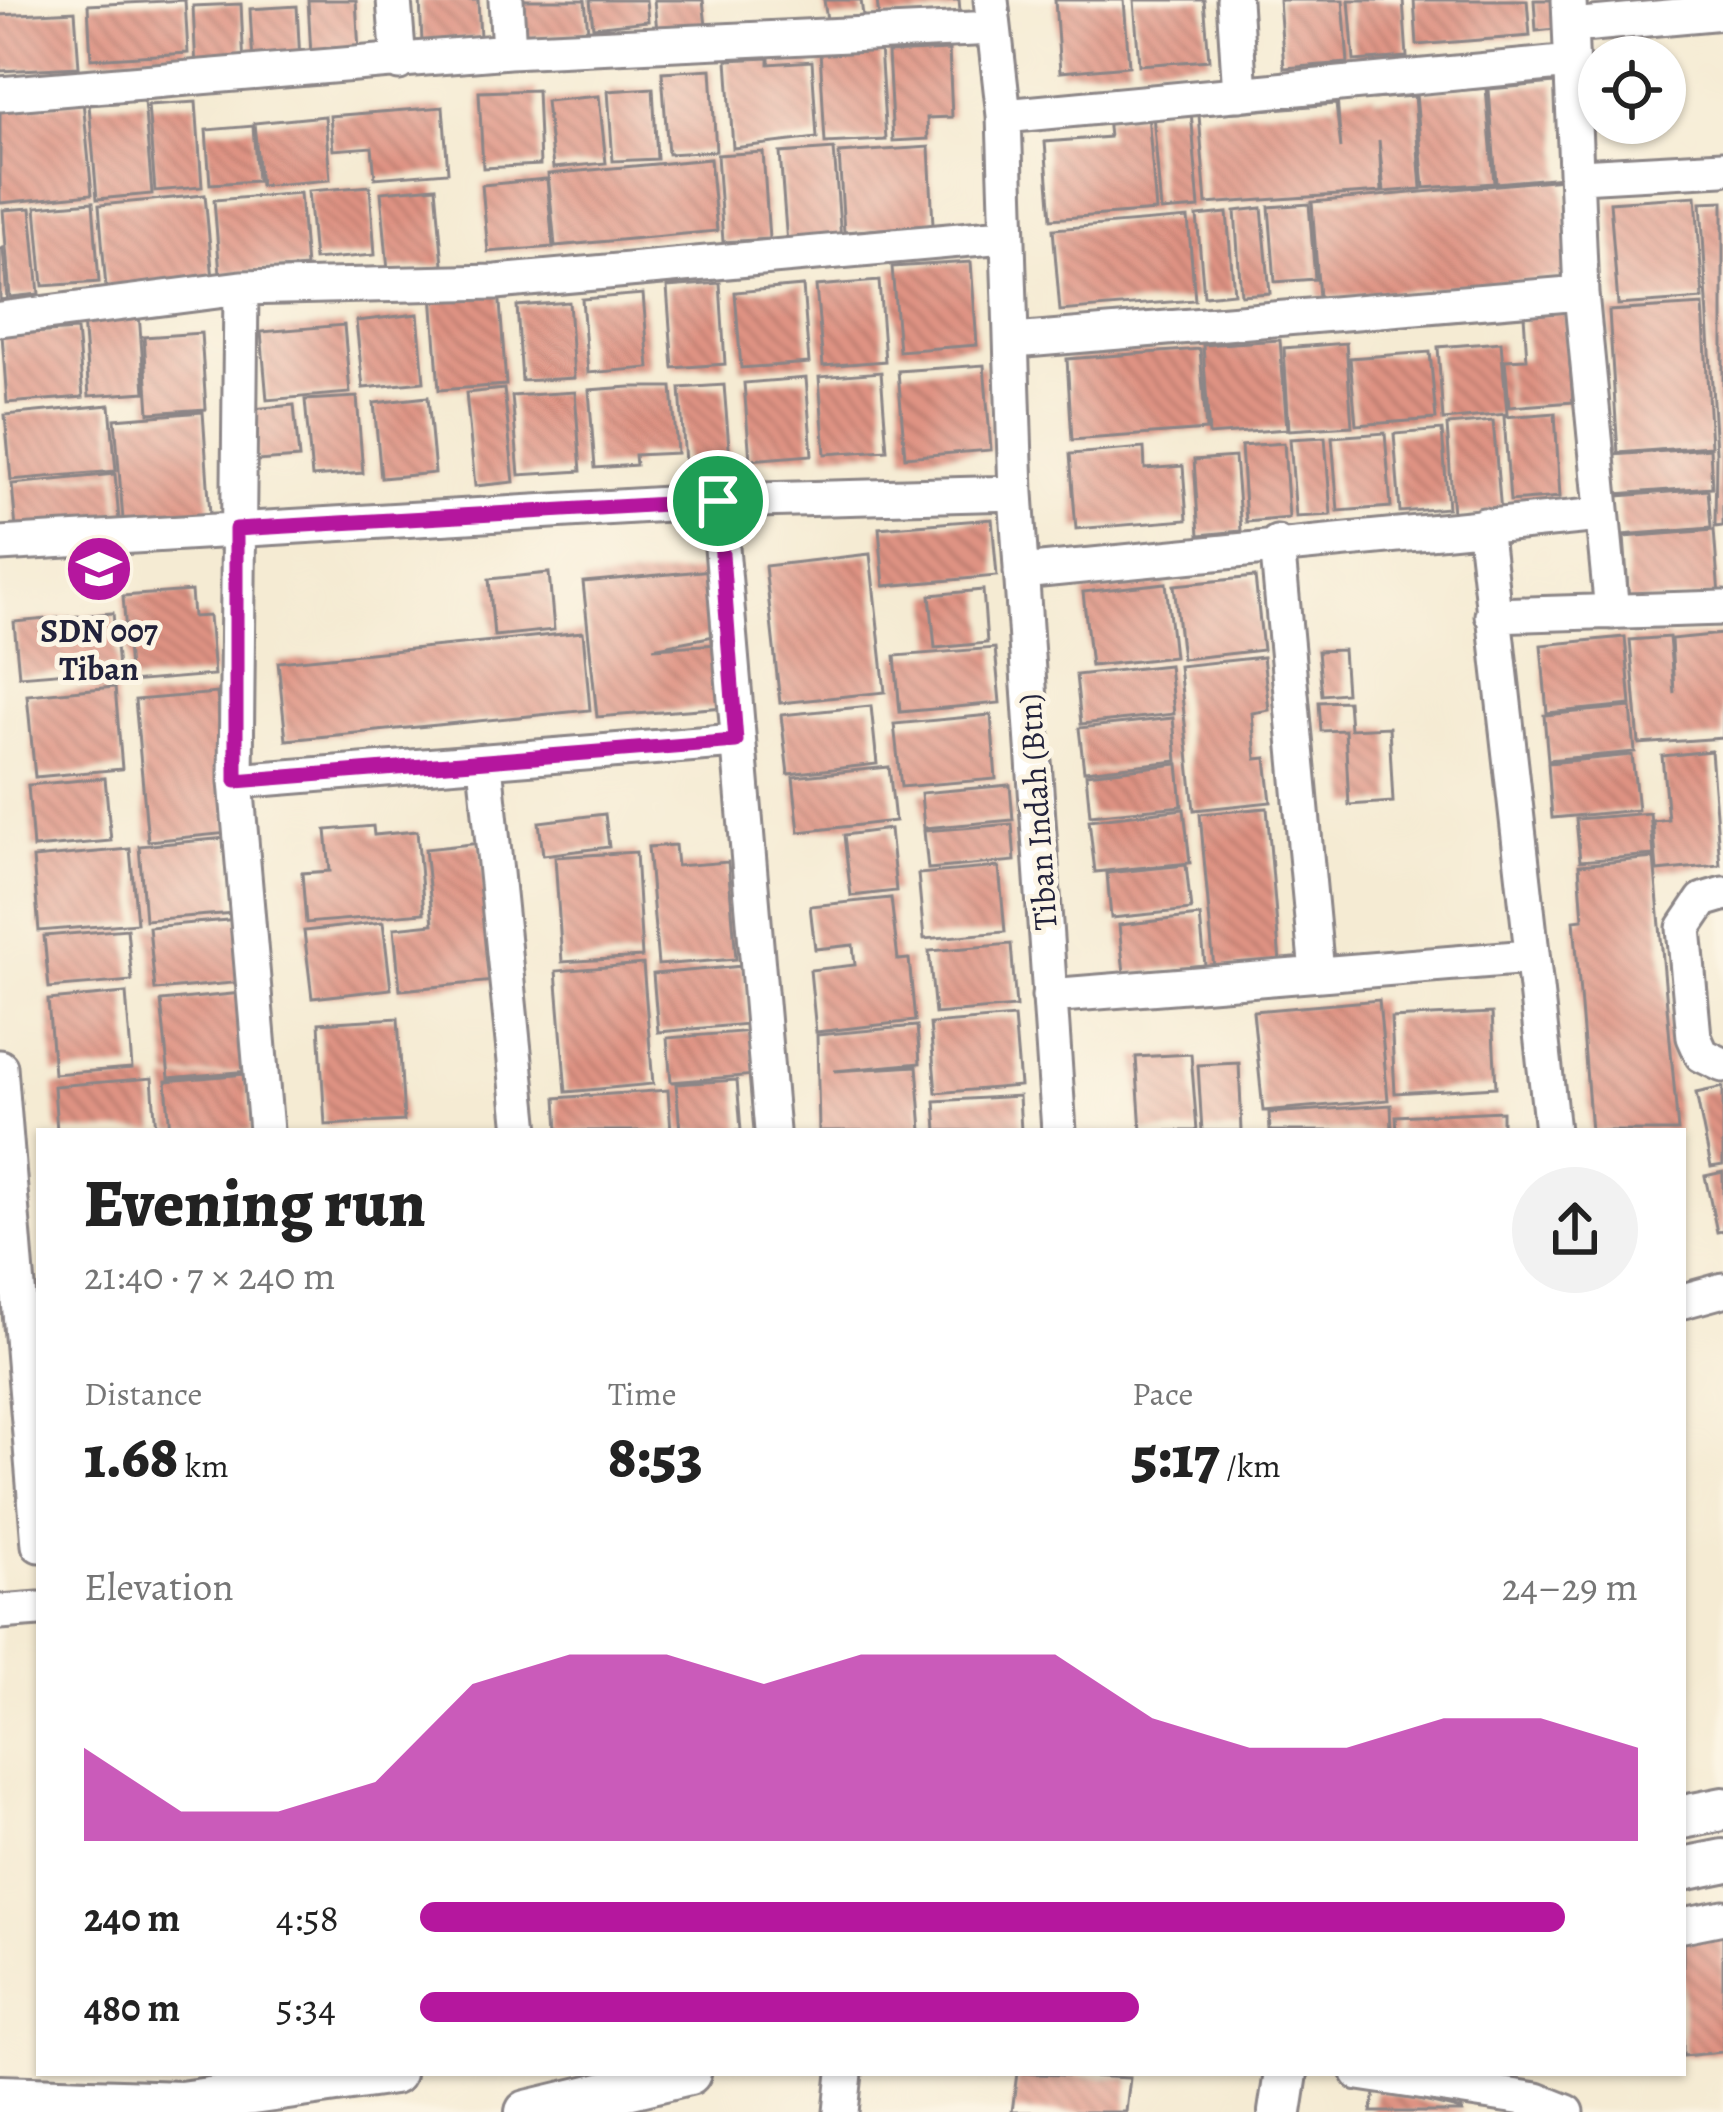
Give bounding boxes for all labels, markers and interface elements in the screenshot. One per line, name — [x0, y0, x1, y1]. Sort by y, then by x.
map controls — [1578, 36, 1686, 144]
button: locate — [1578, 36, 1686, 144]
pin — [667, 450, 769, 552]
icon: arrive — [685, 468, 751, 534]
school or university icon: SDN 007 Tiban — [64, 534, 134, 604]
place label: SDN 007 Tiban — [40, 608, 159, 691]
street label: Tiban Indah (Btn) — [1006, 692, 1068, 932]
text: Evening run — [84, 1159, 426, 1249]
button: share — [1512, 1167, 1638, 1293]
text: 21:40 · 7 × 240 m — [84, 1249, 335, 1302]
text: Distance — [84, 1371, 202, 1416]
text: Time — [608, 1371, 677, 1416]
text: Pace — [1132, 1371, 1193, 1416]
text: 1.68 — [84, 1416, 178, 1498]
text: 8:53 — [608, 1416, 703, 1498]
text: 5:17 — [1132, 1416, 1220, 1498]
text: km — [178, 1443, 229, 1488]
text: /km — [1220, 1443, 1281, 1488]
text: Elevation — [84, 1560, 234, 1613]
text: 24–29 m — [1502, 1560, 1638, 1613]
text: 240 m — [84, 1891, 180, 1944]
text: 4:58 — [276, 1891, 339, 1944]
text: 480 m — [84, 1981, 180, 2034]
text: 5:34 — [276, 1981, 336, 2034]

